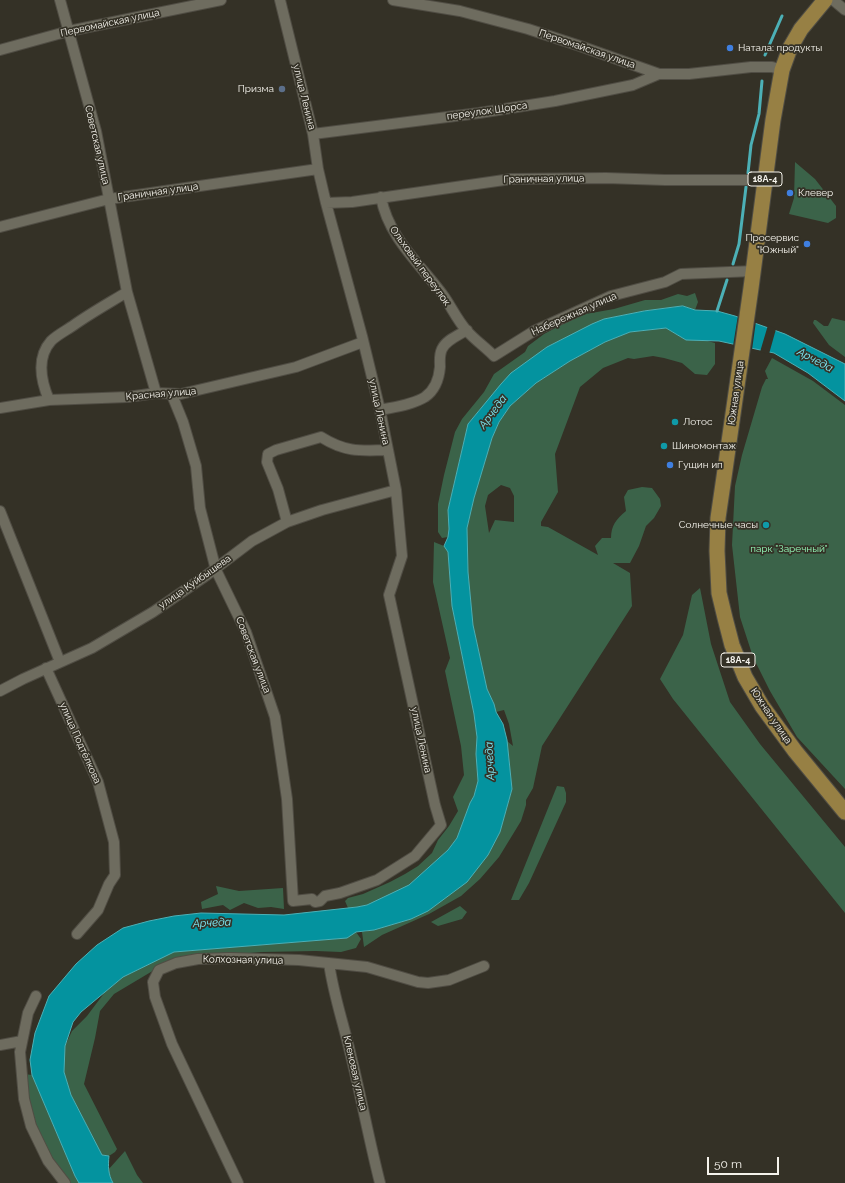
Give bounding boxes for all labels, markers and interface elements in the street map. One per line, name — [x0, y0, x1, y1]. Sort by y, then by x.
street label: Первомайская улица — [59, 7, 161, 39]
street label: Первомайская улица — [537, 27, 637, 71]
place label: Натала: продукты — [738, 42, 822, 54]
marker: Натала: продукты — [725, 43, 735, 53]
street label: улица Ленина — [290, 63, 318, 131]
place label: Призма — [238, 83, 274, 95]
marker: Призма — [277, 84, 287, 94]
street label: переулок Щорса — [446, 99, 528, 123]
street label: Советская улица — [82, 104, 112, 186]
street label: Граничная улица — [503, 172, 585, 186]
road number: 18А-4 — [748, 172, 782, 186]
street label: Граничная улица — [117, 180, 199, 204]
place label: Клевер — [798, 187, 833, 199]
marker: Клевер — [785, 188, 795, 198]
street label: Ольховый переулок — [387, 224, 453, 308]
place label: Просервис "Южный" — [745, 232, 799, 256]
marker: Просервис "Южный" — [802, 239, 812, 249]
street label: Набережная улица — [530, 290, 618, 338]
water label: Арчеда — [795, 345, 835, 375]
street label: Южная улица — [726, 360, 746, 426]
street label: улица Ленина — [366, 378, 392, 446]
street label: Красная улица — [125, 385, 197, 403]
water label: Арчеда — [476, 393, 510, 431]
place label: Лотос — [683, 416, 712, 428]
marker: Лотос — [670, 417, 680, 427]
place label: Шиномонтаж — [672, 440, 736, 452]
marker: Шиномонтаж — [659, 441, 669, 451]
place label: Гущин ип — [678, 459, 723, 471]
marker: Гущин ип — [665, 460, 675, 470]
place label: Солнечные часы — [679, 519, 758, 531]
marker: Солнечные часы — [761, 520, 771, 530]
park label: парк "Заречный" — [750, 543, 828, 555]
street label: улица Куйбышева — [156, 553, 234, 611]
street label: Советская улица — [233, 615, 273, 695]
road number: 18А-4 — [721, 653, 755, 667]
street label: Южная улица — [748, 686, 794, 746]
street label: улица Подтёлкова — [57, 700, 103, 786]
street label: улица Ленина — [408, 706, 434, 774]
water label: Арчеда — [482, 741, 498, 781]
water label: Арчеда — [192, 915, 232, 931]
street label: Колхозная улица — [203, 953, 283, 967]
street label: Кленовая улица — [341, 1034, 369, 1112]
scale bar — [709, 1149, 781, 1175]
text: 50 m — [714, 1157, 742, 1171]

